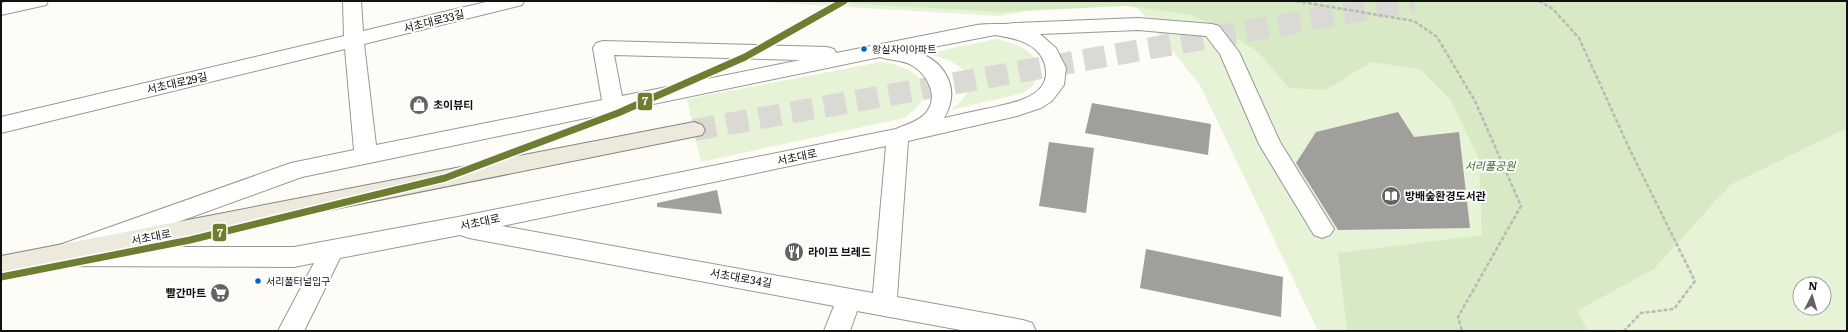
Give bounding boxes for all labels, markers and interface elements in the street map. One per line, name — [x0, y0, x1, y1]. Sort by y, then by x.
street label: 서초대로33길 — [402, 5, 466, 35]
place label: 황실자이아파트 — [872, 41, 936, 56]
marker: 황실자이아파트 — [859, 44, 869, 54]
street label: 서초대로29길 — [145, 67, 209, 97]
line badge: 7 — [637, 92, 653, 111]
text: 7 — [642, 92, 648, 108]
shop icon: 초이뷰티 — [408, 94, 430, 116]
place label: 초이뷰티 — [433, 96, 473, 112]
street label: 서초대로 — [775, 144, 818, 168]
park label: 서리풀공원 — [1465, 157, 1516, 173]
library icon: 방배숲환경도서관 — [1380, 185, 1402, 207]
place label: 방배숲환경도서관 — [1405, 187, 1486, 203]
street label: 서초대로 — [458, 209, 501, 233]
line badge: 7 — [212, 223, 227, 242]
street label: 서초대로 — [129, 224, 172, 248]
text: 7 — [217, 224, 223, 240]
restaurant icon: 라이프 브레드 — [783, 241, 805, 263]
place label: 라이프 브레드 — [808, 243, 871, 259]
street label: 서초대로34길 — [709, 264, 773, 290]
place label: 서리풀터널입구 — [266, 273, 330, 288]
marker: 서리풀터널입구 — [253, 276, 263, 286]
north arrow — [1792, 276, 1832, 316]
text: N — [1808, 277, 1818, 293]
supermarket icon: 빨간마트 — [209, 282, 231, 304]
place label: 빨간마트 — [166, 284, 206, 300]

